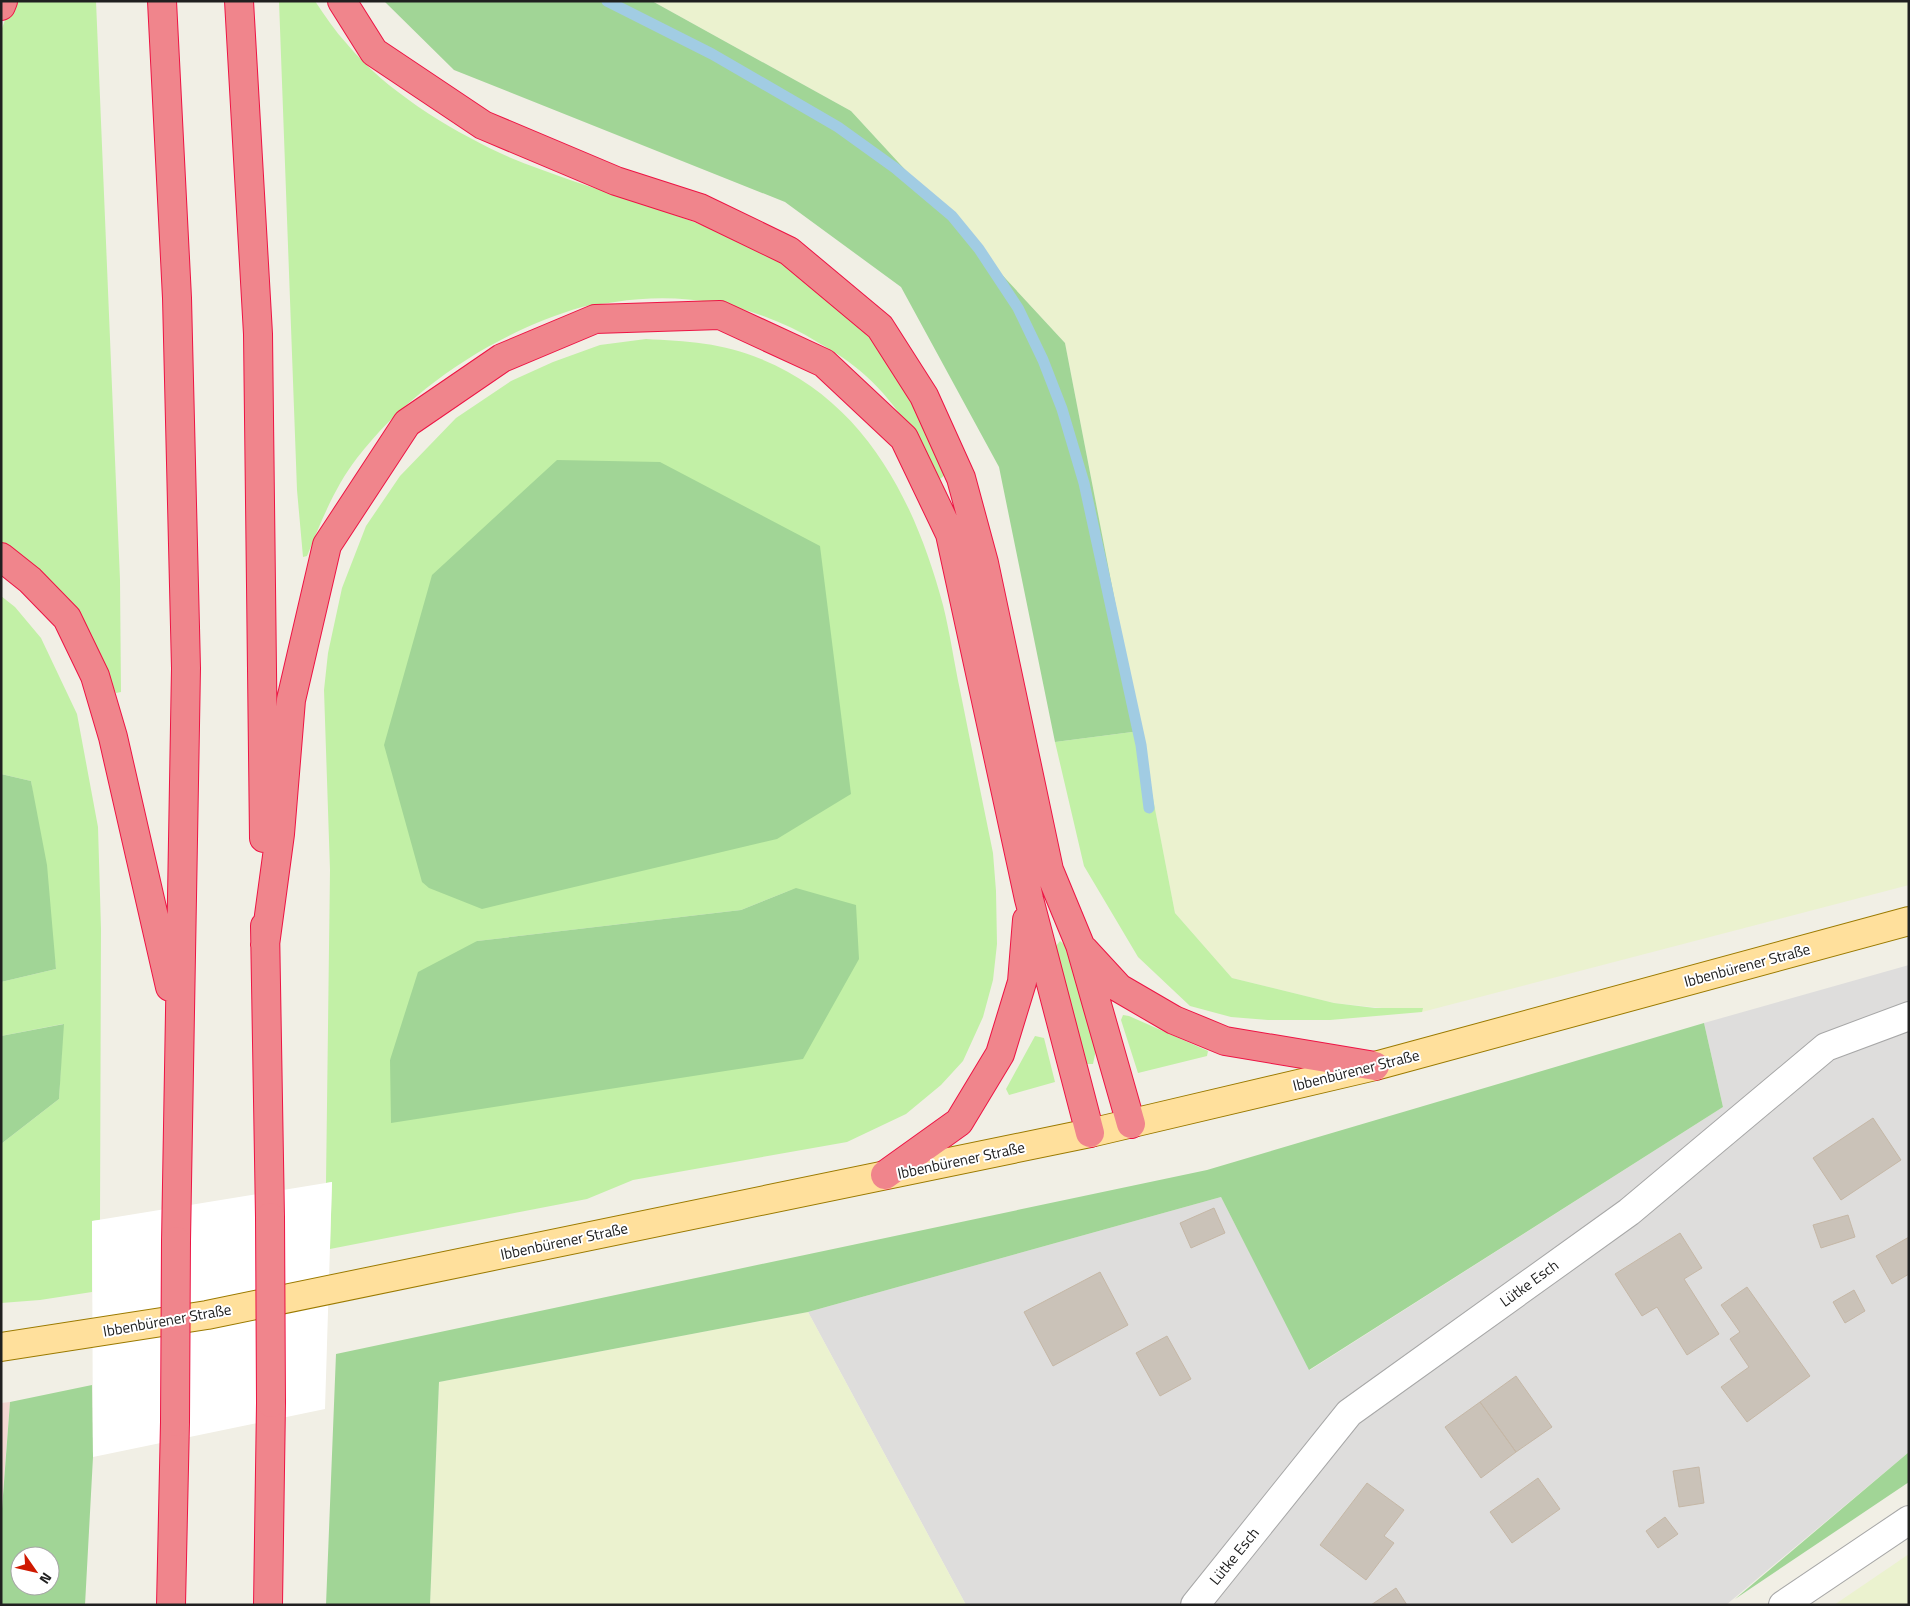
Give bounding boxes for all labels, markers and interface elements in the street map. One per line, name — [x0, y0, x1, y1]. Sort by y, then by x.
street label: Ibbenbürener Straße — [1681, 937, 1813, 993]
street label: Ibbenbürener Straße — [1290, 1043, 1422, 1097]
street label: Ibbenbürener Straße — [895, 1135, 1027, 1185]
street label: Ibbenbürener Straße — [498, 1216, 630, 1266]
street label: Lütke Esch — [1495, 1254, 1563, 1312]
street label: Ibbenbürener Straße — [101, 1297, 233, 1343]
street label: Lütke Esch — [1204, 1522, 1264, 1590]
north arrow — [10, 1546, 60, 1596]
text: N — [35, 1569, 58, 1588]

